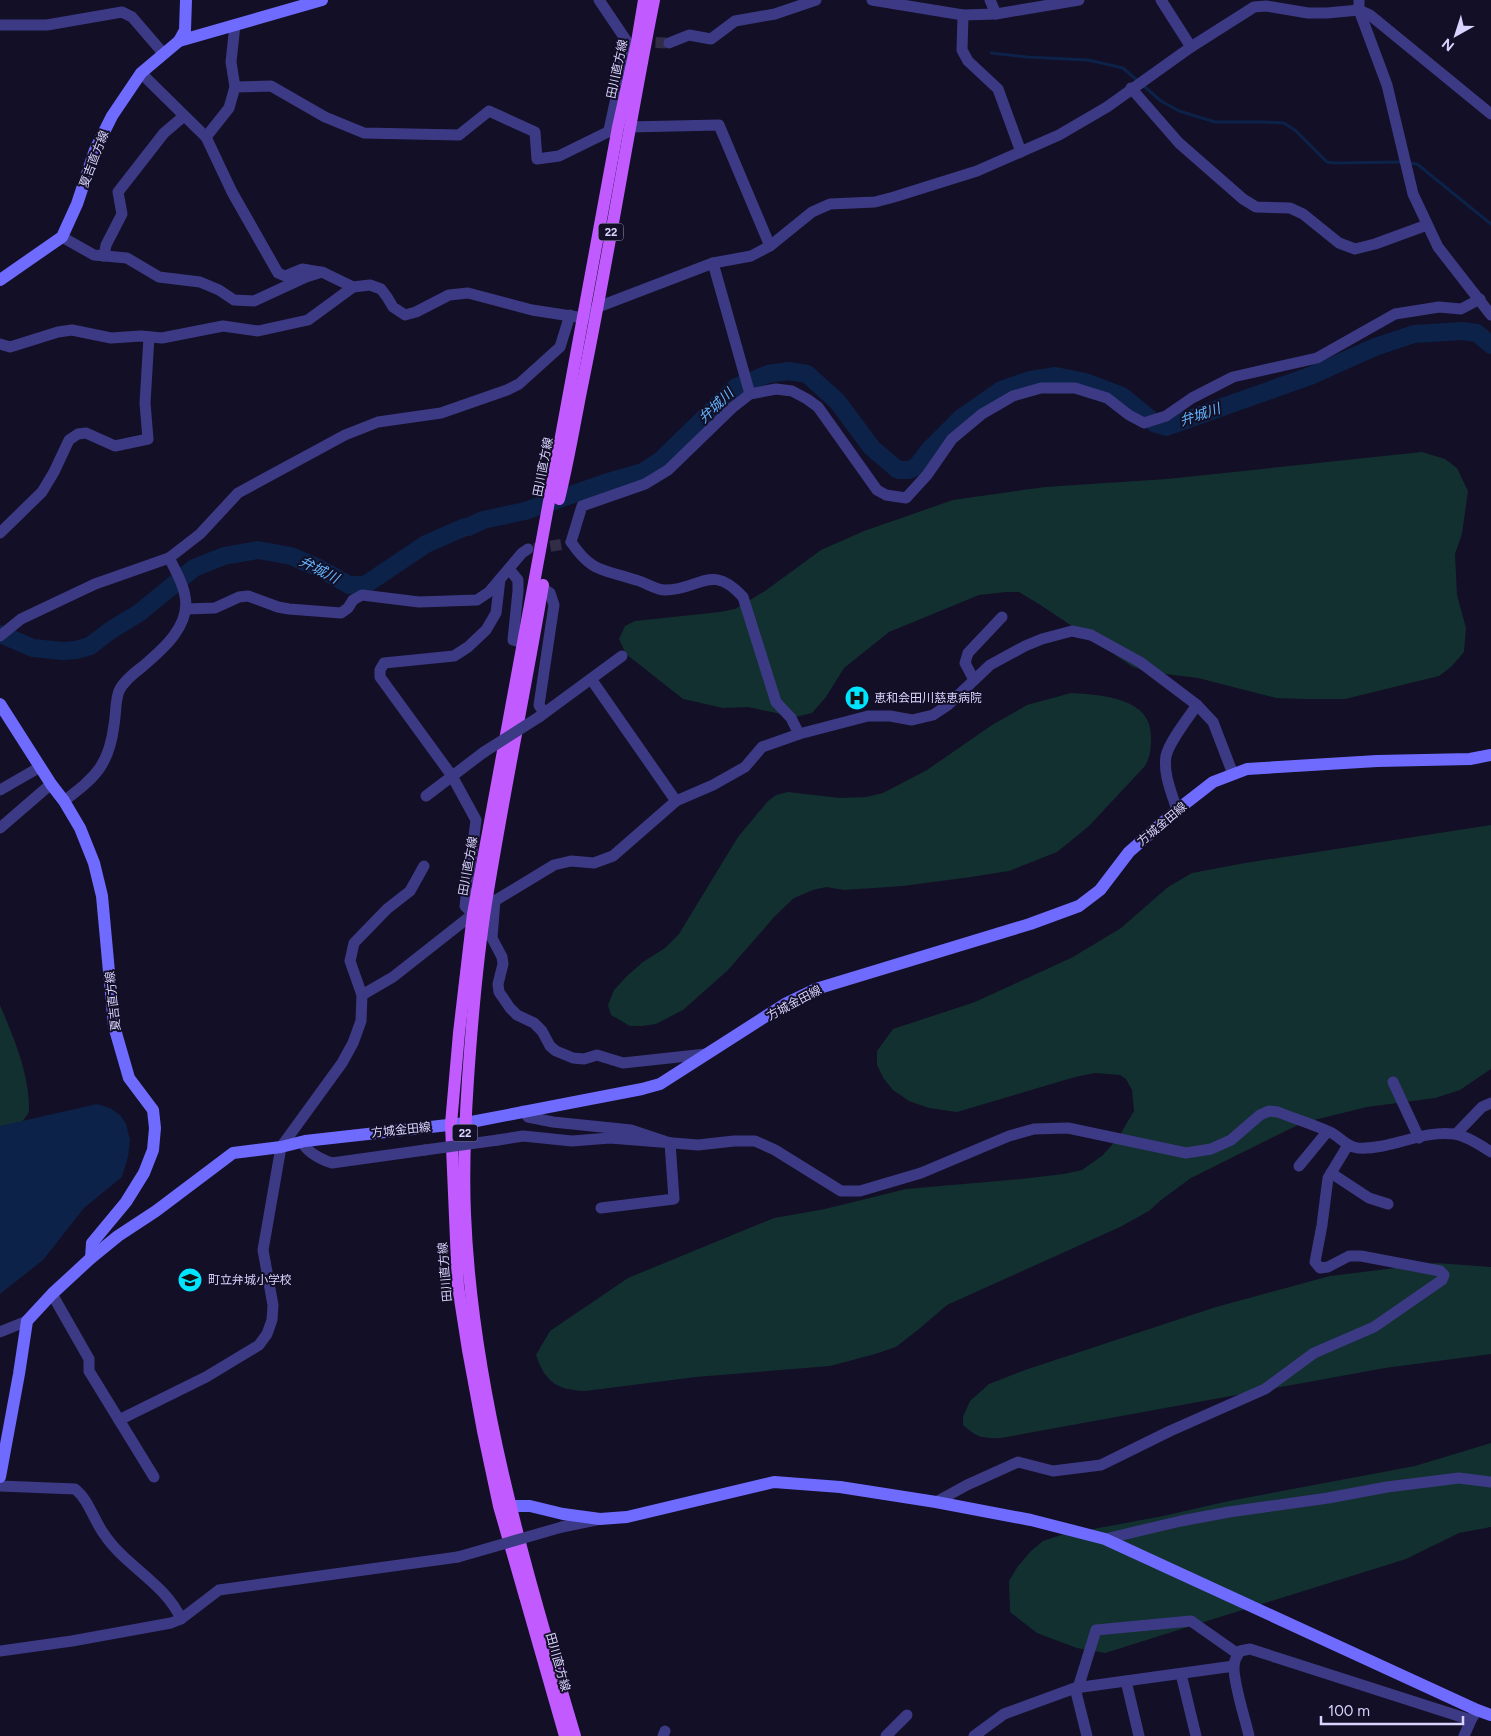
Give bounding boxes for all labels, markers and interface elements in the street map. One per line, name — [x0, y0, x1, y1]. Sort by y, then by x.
north arrow — [1431, 10, 1481, 60]
text: N — [1439, 35, 1458, 55]
street label: 田川直方線 — [604, 38, 630, 100]
street label: 夏吉直方線 — [77, 128, 111, 190]
road number: 22 — [598, 223, 624, 240]
water label: 弁城川 — [695, 384, 738, 427]
water label: 弁城川 — [1177, 399, 1225, 430]
street label: 田川直方線 — [530, 436, 556, 498]
water label: 弁城川 — [296, 553, 343, 588]
hospital icon: 恵和会田川慈恵病院 — [844, 685, 870, 711]
place label: 恵和会田川慈恵病院 — [874, 691, 982, 705]
street label: 方城金田線 — [1135, 799, 1189, 849]
street label: 田川直方線 — [456, 835, 480, 897]
street label: 夏吉直方線 — [103, 970, 123, 1032]
street label: 方城金田線 — [764, 983, 824, 1023]
street label: 方城金田線 — [370, 1120, 432, 1140]
road number: 22 — [452, 1124, 478, 1142]
street label: 田川直方線 — [435, 1241, 455, 1303]
school or university icon: 町立弁城小学校 — [177, 1267, 203, 1293]
place label: 町立弁城小学校 — [208, 1273, 292, 1287]
street label: 田川直方線 — [543, 1631, 573, 1693]
scale bar — [1321, 1694, 1464, 1726]
text: 100 m — [1328, 1702, 1370, 1720]

